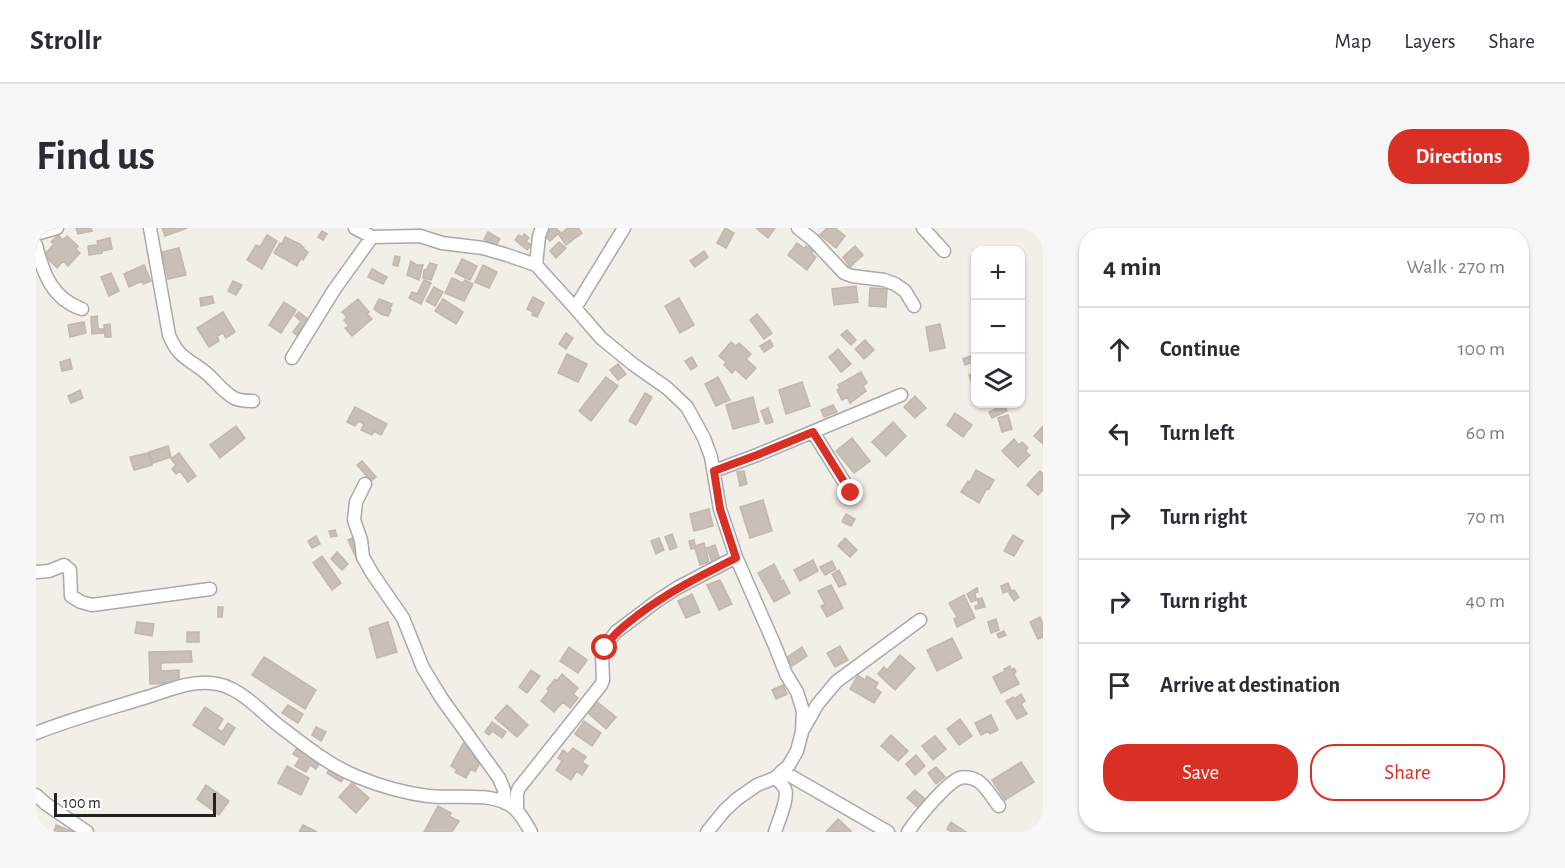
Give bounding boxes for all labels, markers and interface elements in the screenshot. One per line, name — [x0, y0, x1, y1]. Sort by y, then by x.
text: Strollr — [30, 27, 101, 55]
text: Map — [1335, 31, 1371, 52]
text: Layers — [1404, 31, 1455, 52]
text: Share — [1488, 31, 1535, 52]
button: Directions — [1388, 129, 1529, 184]
text: Find us — [36, 135, 155, 177]
map controls — [971, 246, 1025, 408]
button: + — [971, 246, 1025, 300]
text: 4 min — [1103, 254, 1162, 280]
text: Walk · 270 m — [1406, 257, 1505, 277]
button: − — [971, 300, 1025, 354]
icon: ahead — [1103, 333, 1136, 366]
text: Continue — [1160, 338, 1240, 360]
text: 100 m — [1458, 339, 1505, 359]
button: layers — [971, 354, 1025, 408]
icon: left — [1103, 417, 1136, 450]
text: Turn left — [1160, 422, 1234, 444]
text: 60 m — [1466, 423, 1505, 443]
route end — [837, 479, 863, 505]
icon: right — [1103, 501, 1136, 534]
text: Turn right — [1160, 506, 1247, 528]
text: 70 m — [1467, 507, 1505, 527]
icon: right — [1103, 585, 1136, 618]
text: Turn right — [1160, 590, 1247, 612]
text: 40 m — [1466, 591, 1505, 611]
route start — [591, 634, 617, 660]
icon: arrive — [1103, 669, 1136, 702]
text: Arrive at destination — [1160, 674, 1340, 696]
button: Save — [1103, 744, 1298, 801]
button: Share — [1310, 744, 1505, 801]
scale bar — [54, 790, 216, 818]
text: 100 m — [63, 795, 101, 811]

